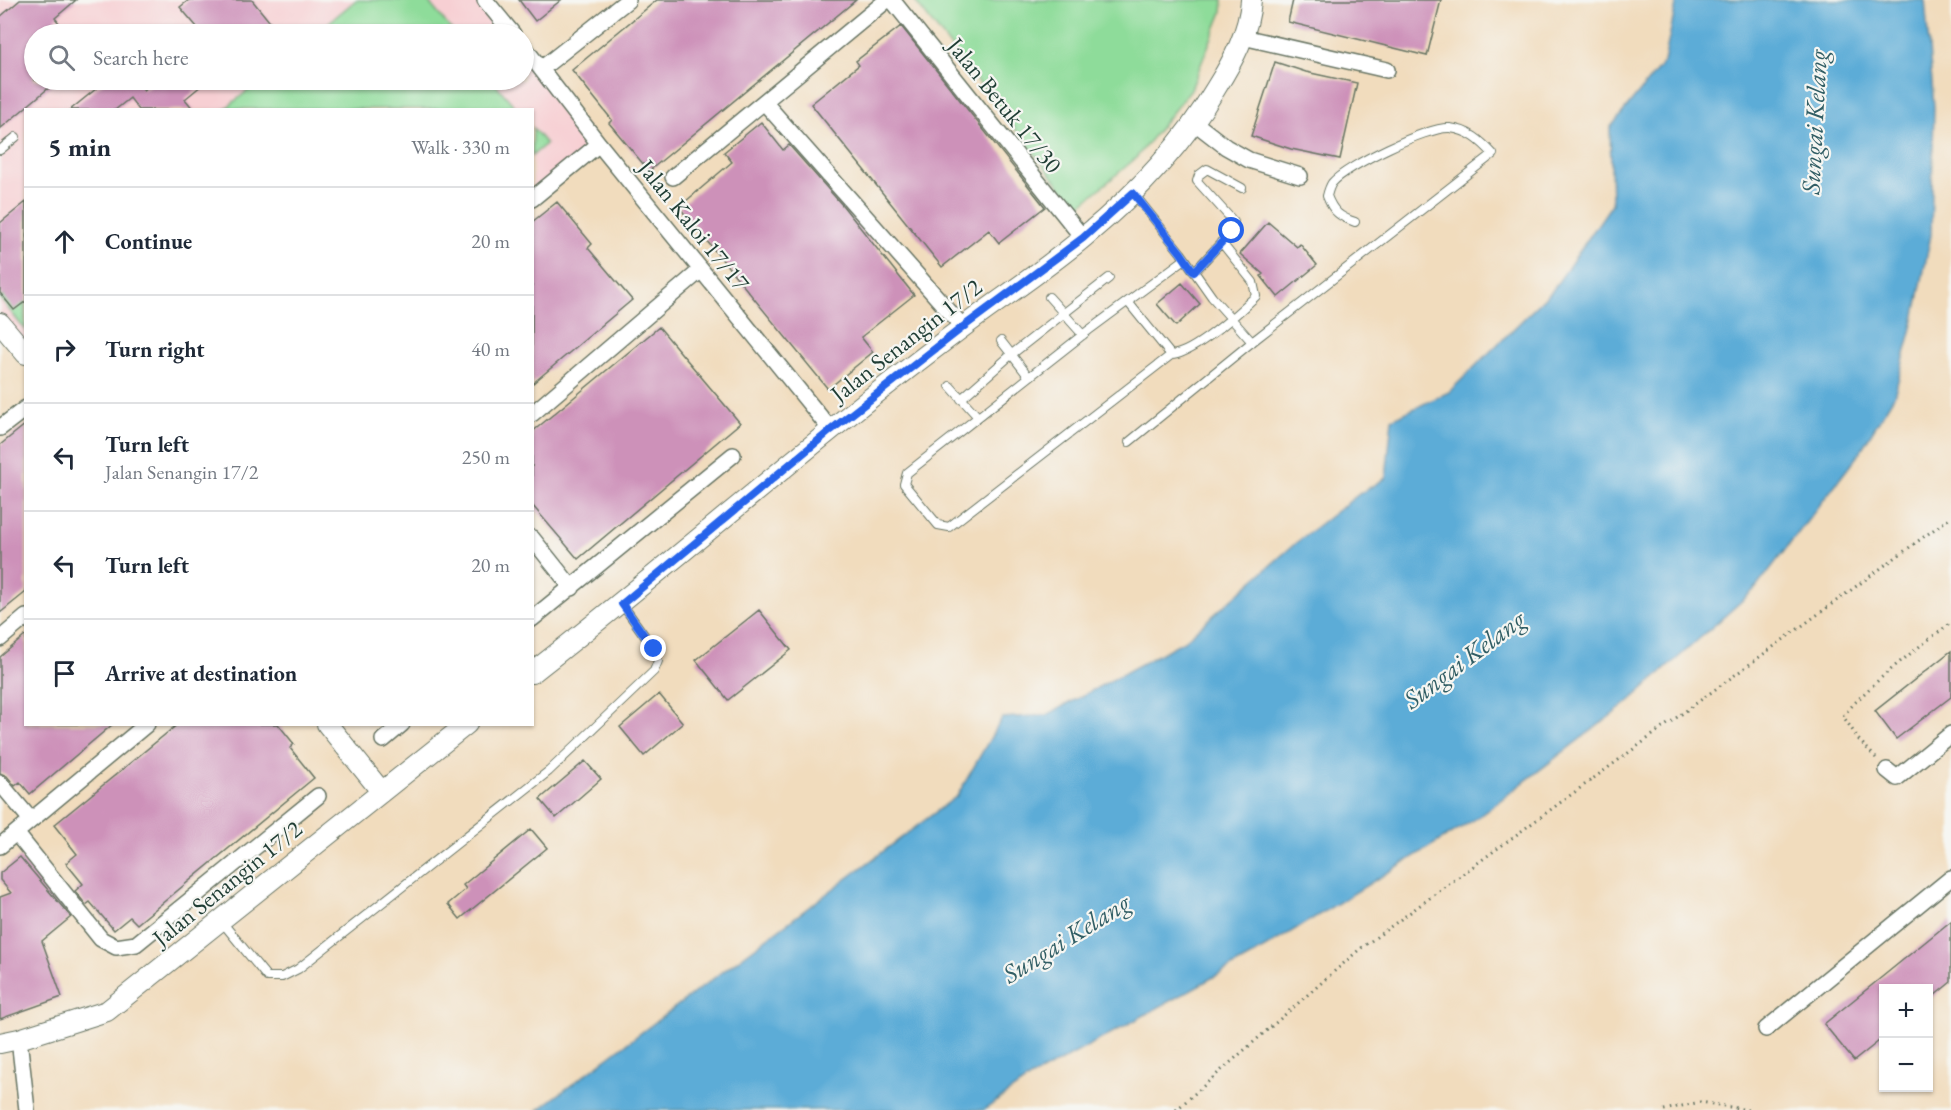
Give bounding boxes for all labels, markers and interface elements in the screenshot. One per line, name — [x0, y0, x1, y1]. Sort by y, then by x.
search box — [24, 24, 534, 90]
street label: Jalan Betuk 17/30 — [939, 29, 1069, 179]
icon: search — [45, 41, 78, 74]
text: Search here — [93, 43, 188, 72]
water label: Sungai Kelang — [1793, 48, 1835, 196]
text: 5 min — [48, 130, 111, 164]
text: Walk · 330 m — [411, 134, 510, 160]
street label: Jalan Kaloi 17/17 — [630, 151, 757, 297]
route start — [1218, 217, 1244, 243]
icon: ahead — [48, 225, 81, 258]
text: Continue — [105, 227, 192, 256]
text: 20 m — [471, 228, 510, 254]
street label: Jalan Senangin 17/2 — [822, 271, 988, 410]
icon: right — [48, 333, 81, 366]
text: Turn right — [105, 335, 204, 364]
text: 40 m — [471, 336, 510, 362]
text: Turn left — [105, 430, 189, 459]
icon: left — [48, 441, 81, 474]
text: 250 m — [462, 444, 510, 470]
text: Jalan Senangin 17/2 — [105, 459, 258, 485]
icon: left — [48, 549, 81, 582]
text: Turn left — [105, 551, 189, 580]
text: 20 m — [471, 552, 510, 578]
water label: Sungai Kelang — [1395, 601, 1533, 717]
route end — [640, 635, 666, 661]
icon: arrive — [48, 657, 81, 690]
text: Arrive at destination — [105, 659, 297, 688]
street label: Jalan Senangin 17/2 — [144, 813, 309, 954]
water label: Sungai Kelang — [995, 885, 1137, 991]
map controls — [1879, 984, 1933, 1092]
button: + — [1879, 984, 1933, 1038]
button: − — [1879, 1038, 1933, 1092]

